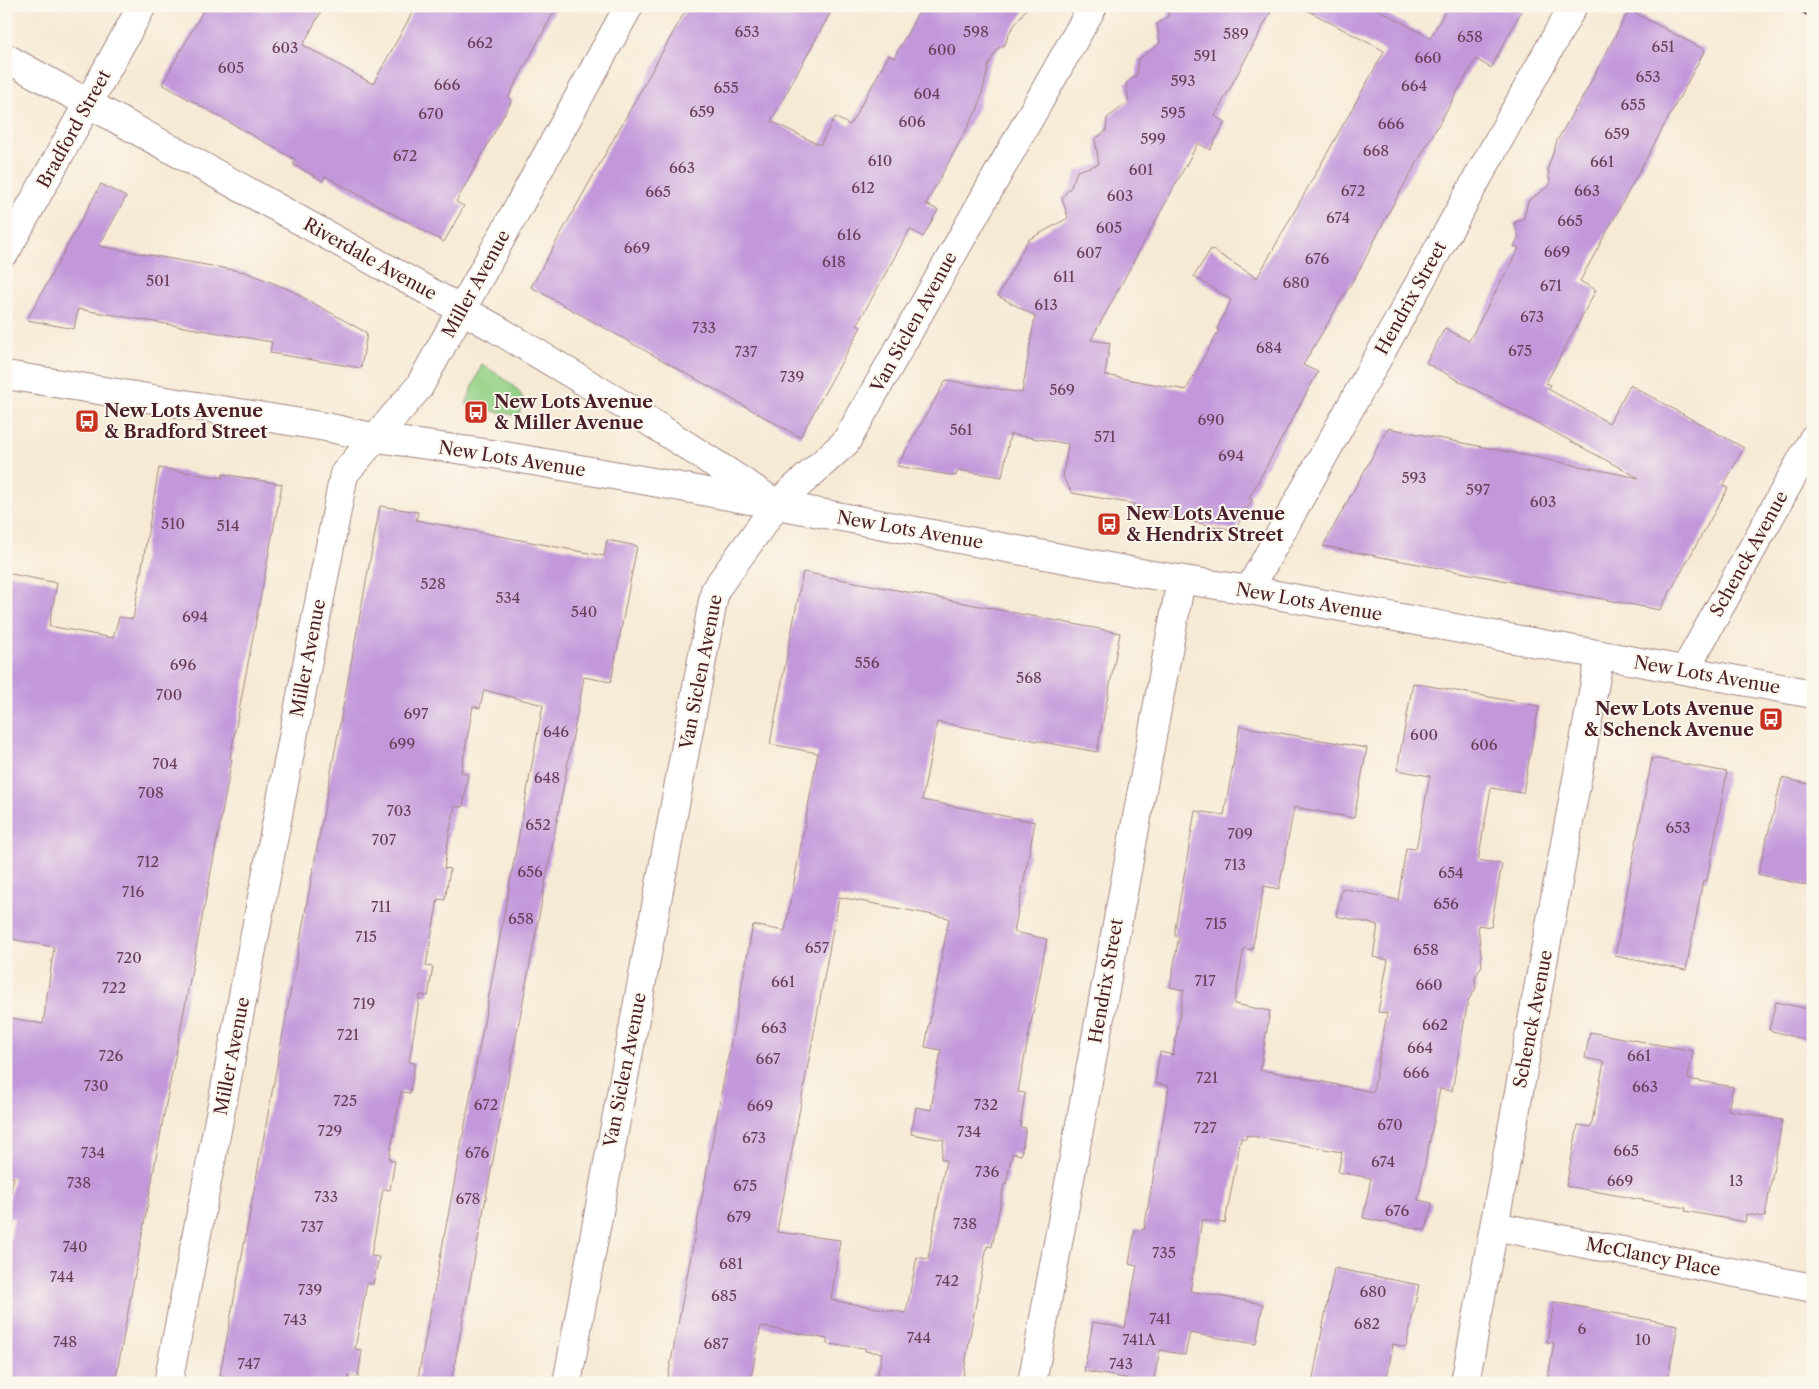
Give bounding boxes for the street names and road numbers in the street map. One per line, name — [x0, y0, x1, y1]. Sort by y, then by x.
street label: Bradford Street — [32, 65, 116, 192]
street label: Riverdale Avenue — [299, 213, 441, 305]
street label: Miller Avenue — [437, 226, 515, 342]
street label: Hendrix Street — [1371, 237, 1452, 359]
street label: Van Siclen Avenue — [866, 248, 962, 397]
street label: New Lots Avenue — [437, 437, 587, 481]
street label: Schenck Avenue — [1705, 487, 1793, 621]
street label: New Lots Avenue — [835, 506, 985, 554]
street label: New Lots Avenue — [1234, 578, 1384, 626]
street label: Van Siclen Avenue — [675, 593, 727, 752]
street label: Miller Avenue — [286, 597, 330, 719]
street label: New Lots Avenue — [1632, 651, 1782, 699]
street label: Hendrix Street — [1084, 916, 1128, 1045]
street label: Schenck Avenue — [1509, 948, 1557, 1090]
street label: Van Siclen Avenue — [599, 991, 651, 1150]
street label: Miller Avenue — [210, 995, 254, 1117]
street label: McClancy Place — [1584, 1233, 1722, 1281]

